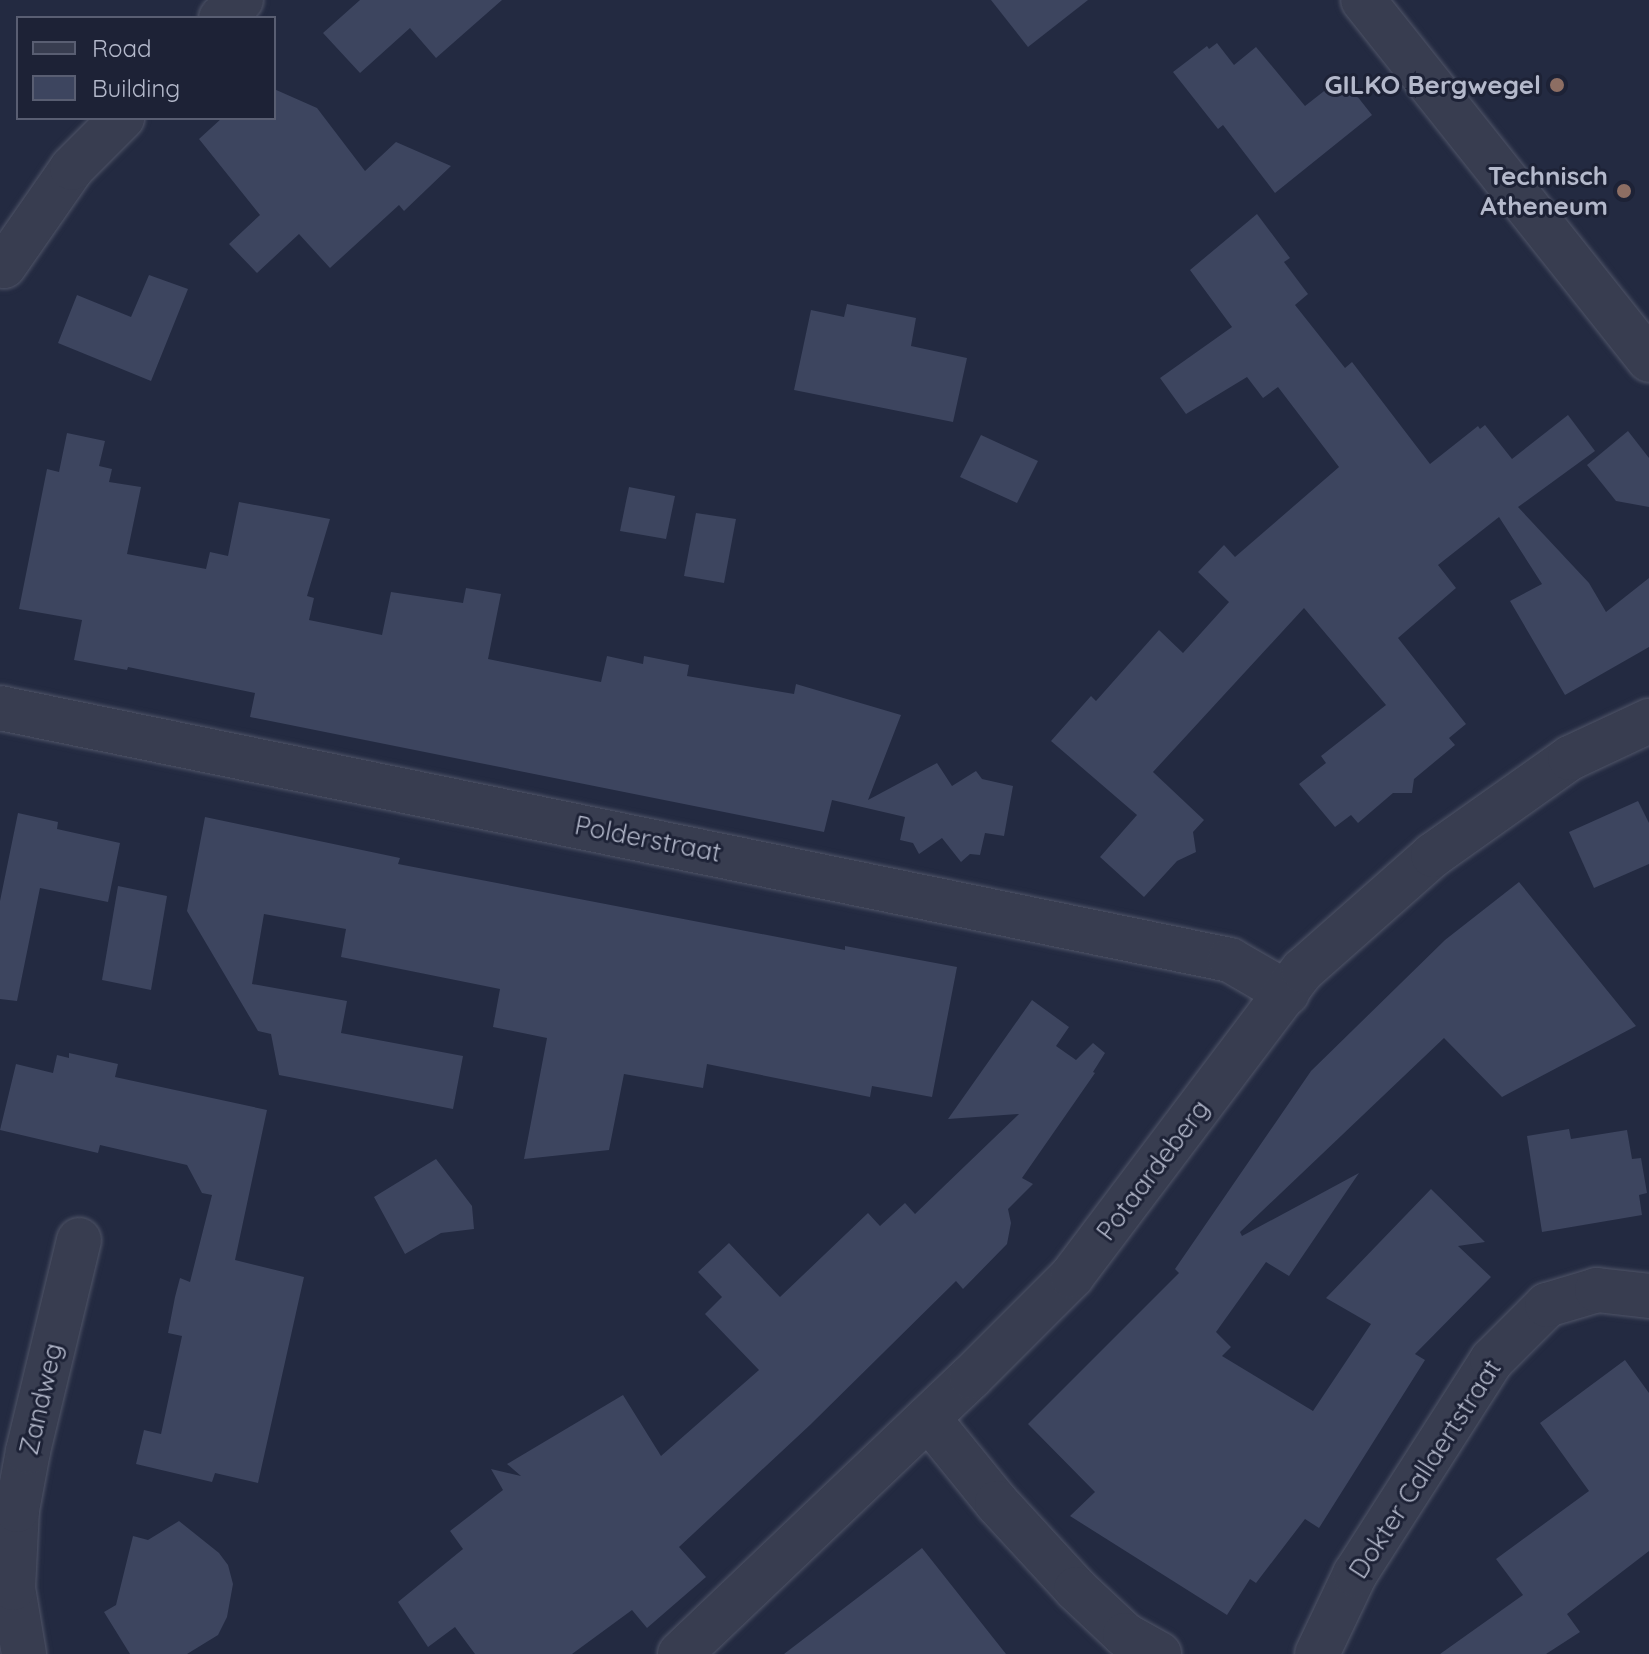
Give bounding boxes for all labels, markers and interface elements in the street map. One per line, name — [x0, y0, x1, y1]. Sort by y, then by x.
legend — [16, 16, 276, 120]
text: Road — [92, 33, 152, 63]
place label: GILKO Bergwegel — [1324, 69, 1541, 101]
text: Building — [92, 73, 180, 103]
marker: GILKO Bergwegel — [1548, 76, 1566, 94]
place label: Technisch Atheneum — [1480, 160, 1608, 222]
marker: Technisch Atheneum — [1615, 182, 1633, 200]
street label: Polderstraat — [572, 810, 724, 868]
street label: Potaardeberg — [1090, 1094, 1216, 1246]
street label: Zandweg — [13, 1340, 69, 1458]
street label: Dokter Callaertstraat — [1343, 1354, 1507, 1584]

